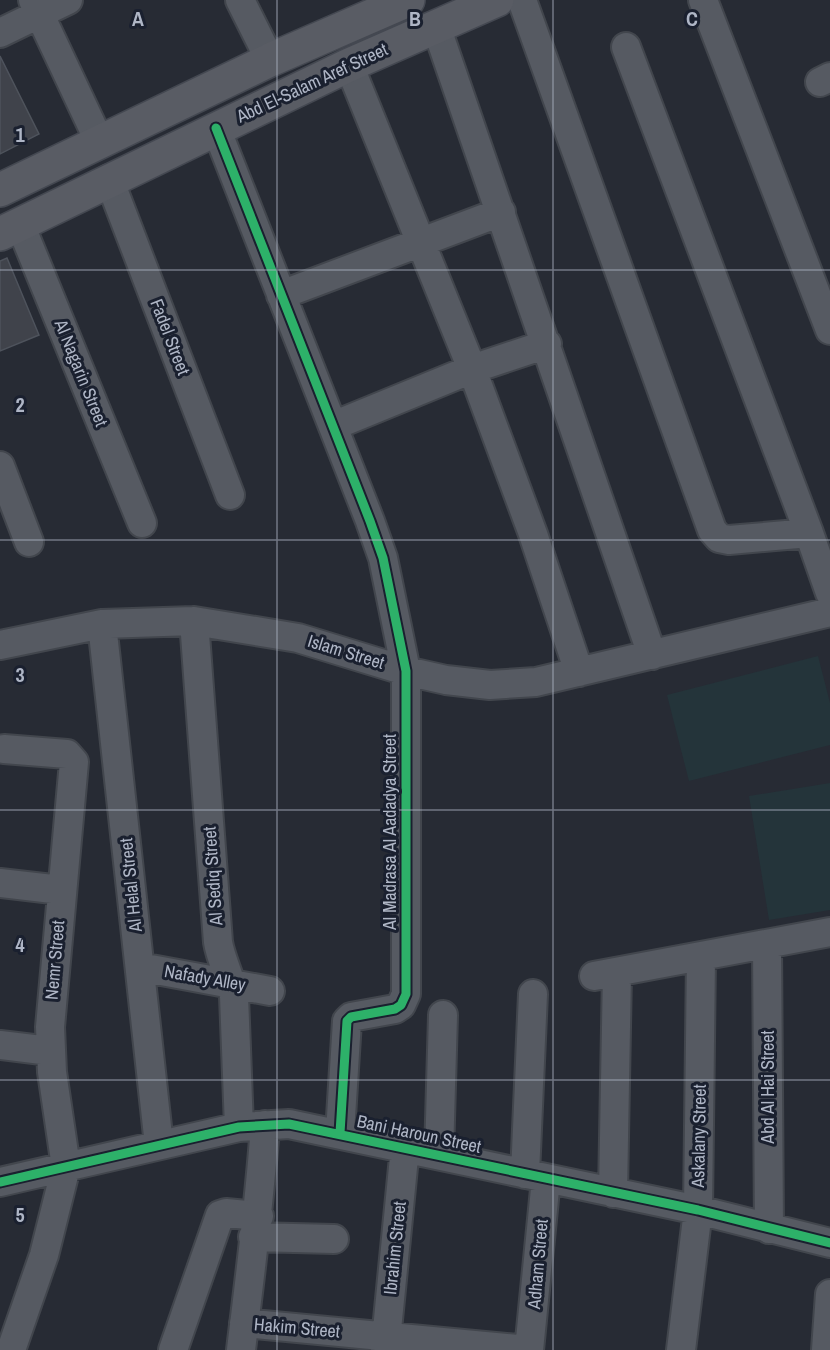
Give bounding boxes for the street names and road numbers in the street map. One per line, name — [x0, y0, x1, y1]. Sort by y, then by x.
street label: Abd El-Salam Aref Street — [231, 37, 391, 129]
street label: Fadel Street — [145, 295, 196, 378]
street label: Al Nagarin Street — [48, 315, 114, 430]
street label: Islam Street — [305, 628, 387, 675]
street label: Al Madrasa Al Aadadya Street — [377, 734, 402, 931]
street label: Al Sediq Street — [197, 826, 229, 927]
street label: Al Helal Street — [113, 837, 148, 934]
street label: Nemr Street — [39, 919, 70, 1001]
street label: Nafady Alley — [163, 958, 248, 997]
street label: Abd Al Hai Street — [755, 1030, 780, 1145]
street label: Askalany Street — [685, 1084, 712, 1189]
street label: Bani Haroun Street — [355, 1108, 484, 1159]
street label: Ibrahim Street — [377, 1200, 412, 1296]
street label: Adham Street — [521, 1218, 554, 1311]
street label: Hakim Street — [253, 1311, 341, 1344]

